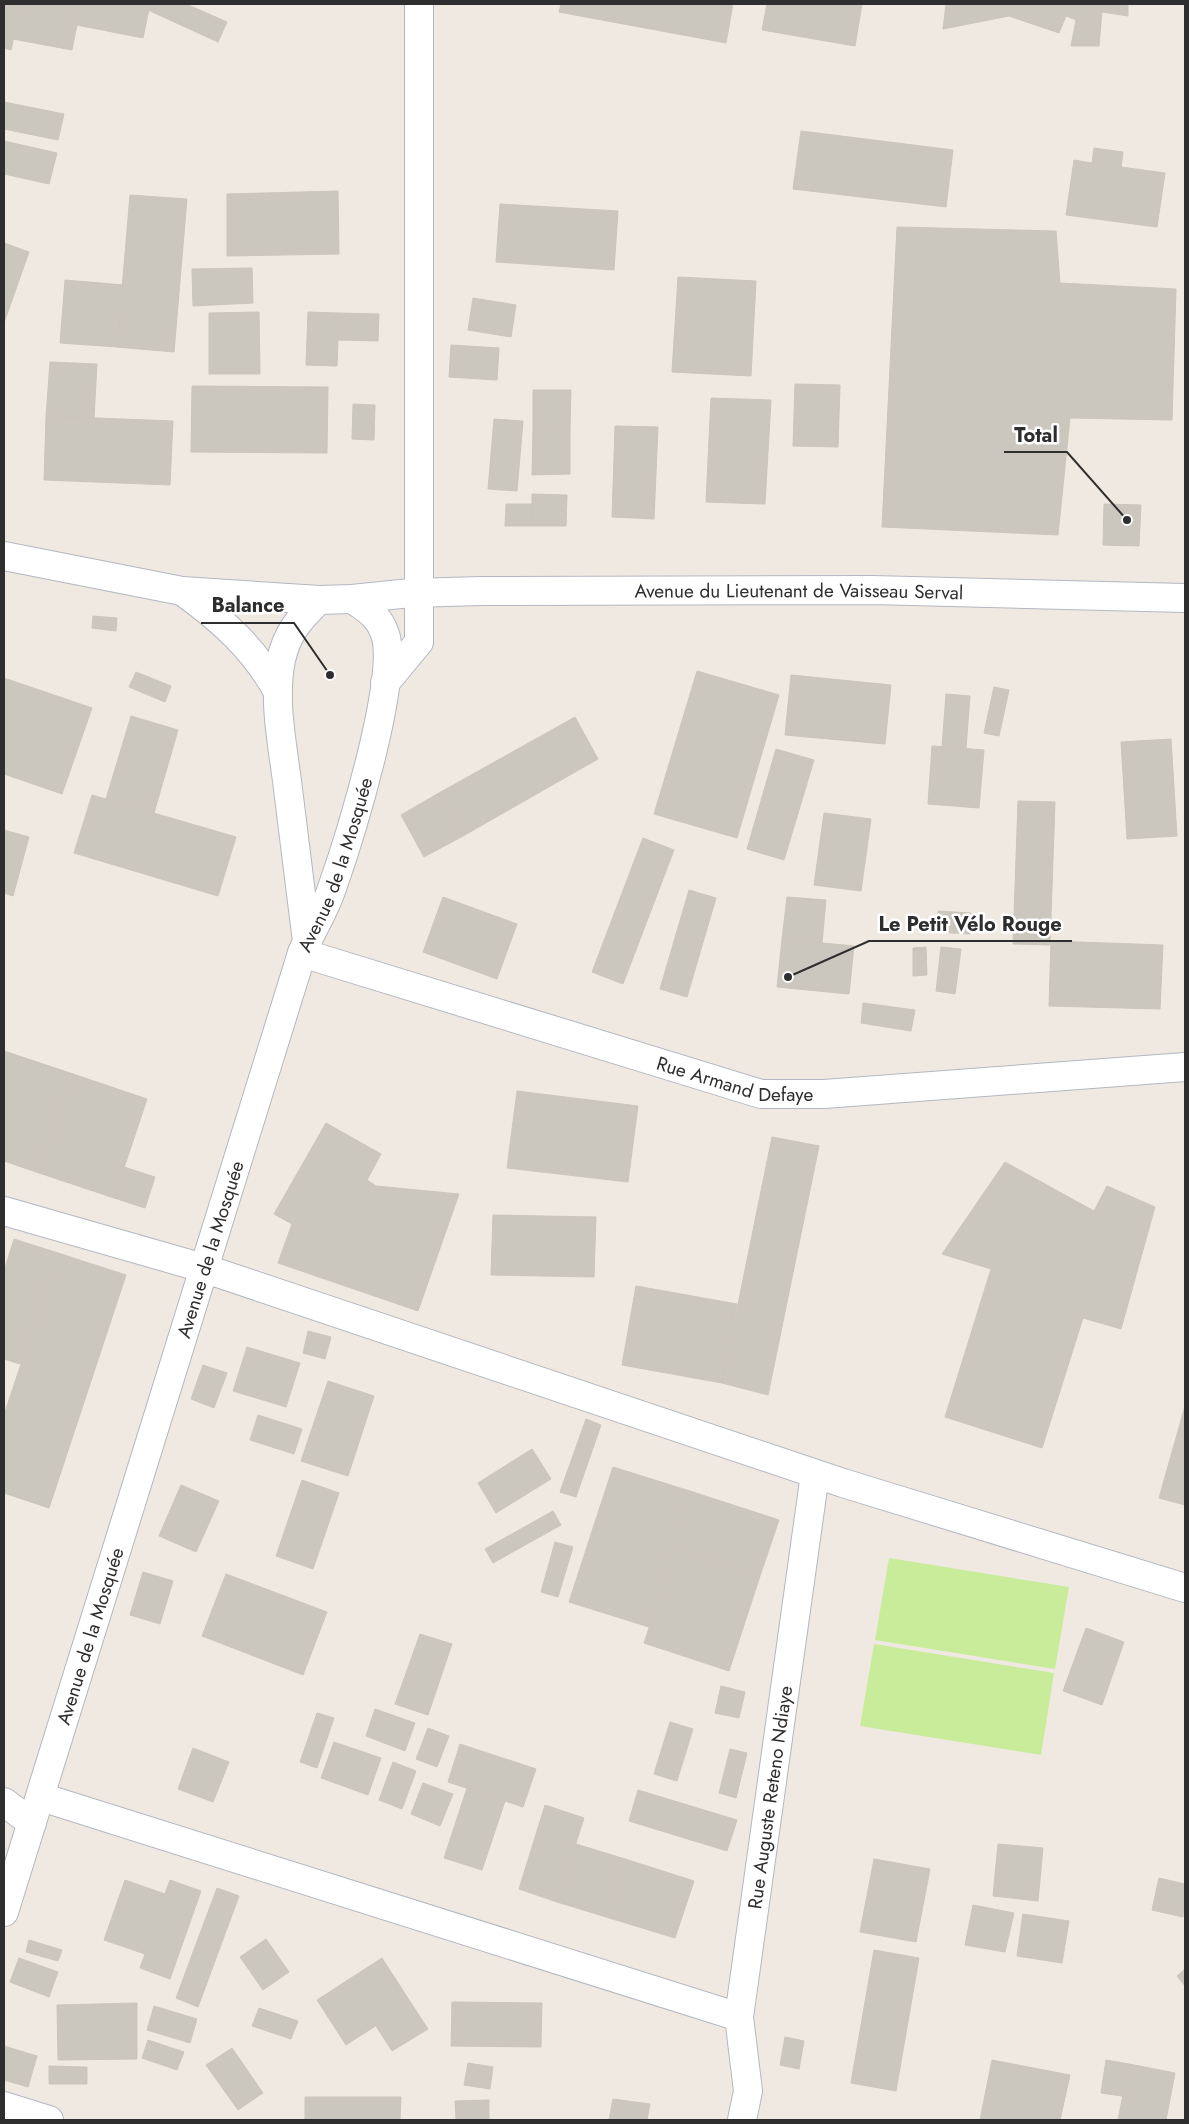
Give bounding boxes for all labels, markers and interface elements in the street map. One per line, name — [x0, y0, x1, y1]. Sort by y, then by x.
callout: Total — [1004, 417, 1067, 452]
text: Total — [1014, 421, 1058, 450]
street label: Avenue du Lieutenant de Vaisseau Serval — [635, 577, 964, 606]
callout: Balance — [201, 588, 294, 623]
text: Balance — [211, 591, 285, 620]
street label: Avenue de la Mosquée — [291, 774, 379, 956]
callout: Le Petit Vélo Rouge — [869, 906, 1072, 941]
text: Le Petit Vélo Rouge — [878, 910, 1062, 939]
street label: Rue Armand Defaye — [653, 1050, 813, 1108]
street label: Avenue de la Mosquée — [170, 1157, 251, 1341]
street label: Avenue de la Mosquée — [50, 1544, 131, 1728]
street label: Rue Auguste Reteno Ndiaye — [741, 1684, 799, 1911]

